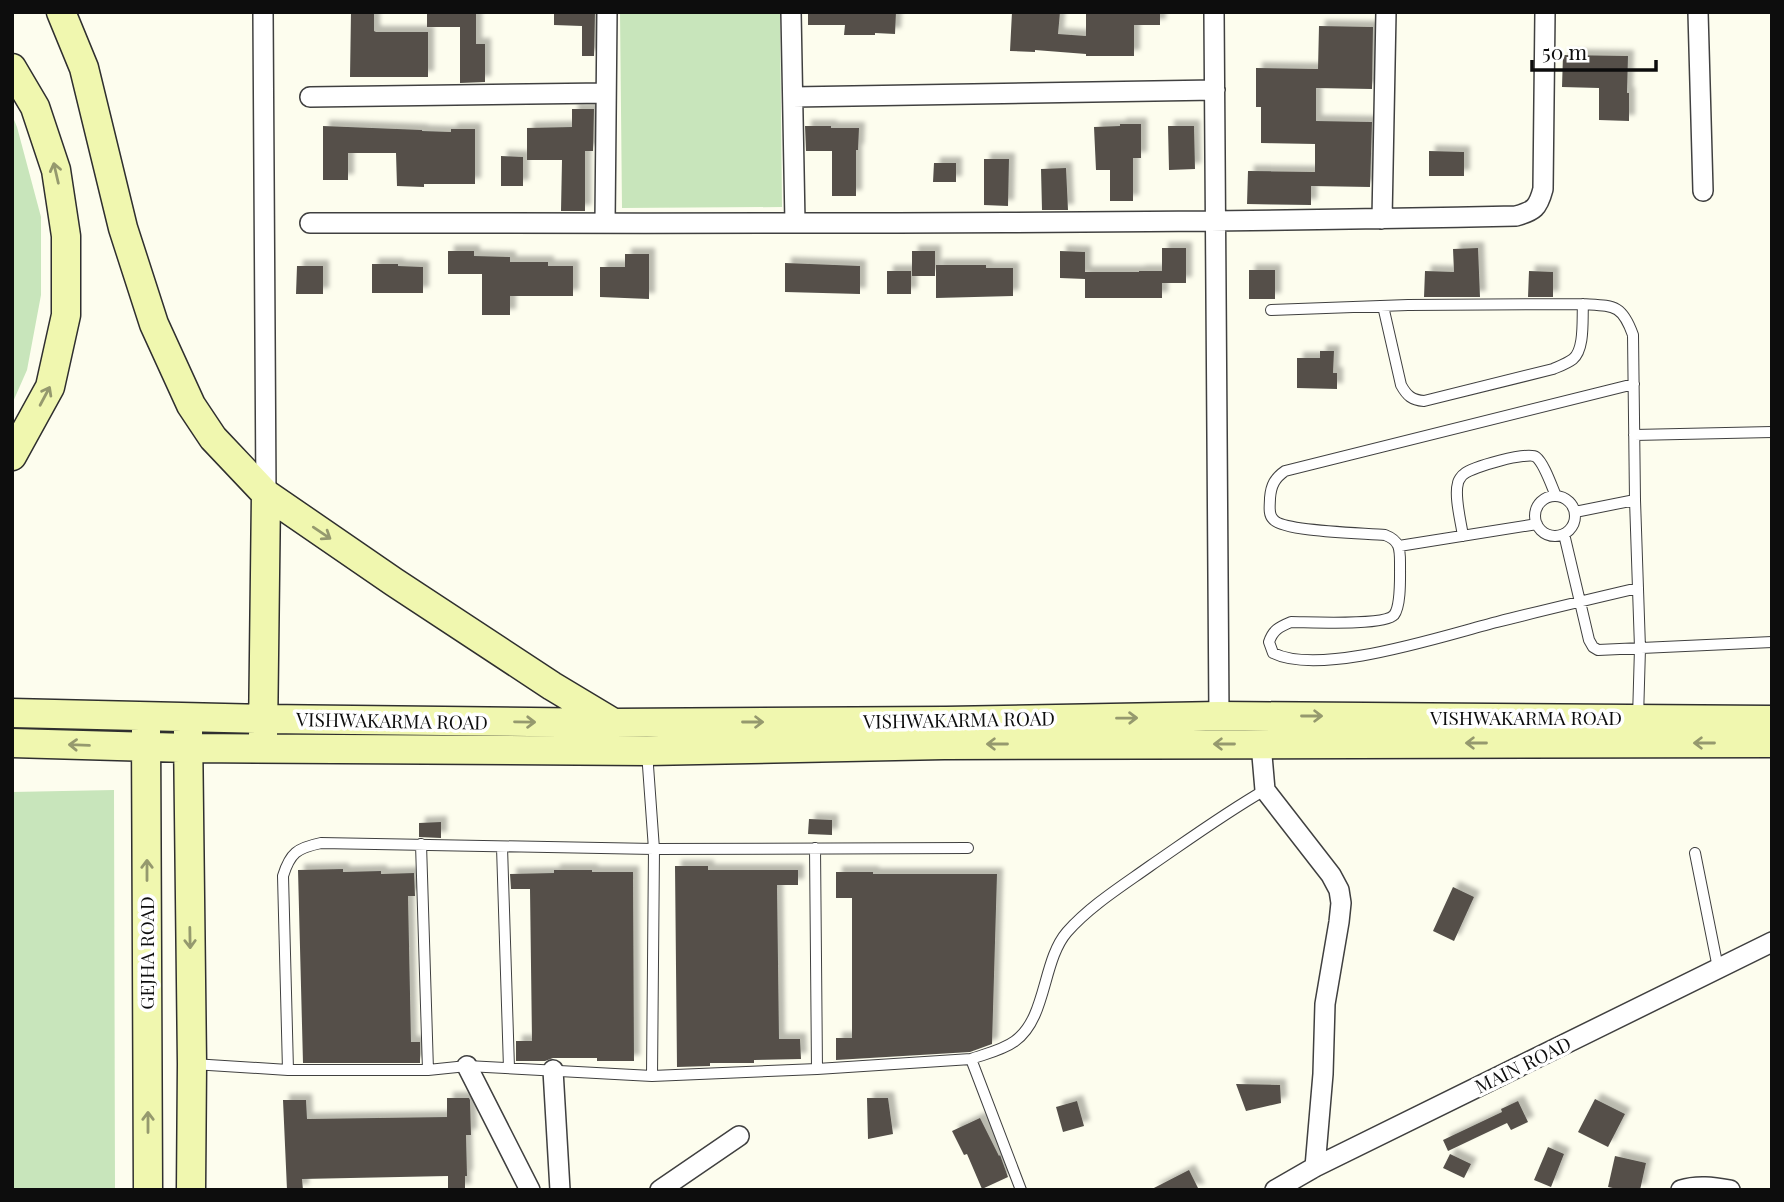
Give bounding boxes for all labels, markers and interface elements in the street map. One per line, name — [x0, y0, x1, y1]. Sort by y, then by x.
scale bar — [1532, 28, 1656, 72]
text: 50 m — [1542, 37, 1588, 65]
one-way arrow — [48, 162, 62, 185]
one-way arrow — [38, 387, 52, 407]
one-way arrow — [312, 527, 332, 541]
street label: VISHWAKARMA ROAD — [862, 704, 1055, 734]
street label: VISHWAKARMA ROAD — [1429, 704, 1622, 730]
street label: VISHWAKARMA ROAD — [295, 705, 488, 735]
one-way arrow — [1300, 710, 1323, 723]
one-way arrow — [1116, 711, 1139, 724]
one-way arrow — [514, 715, 537, 729]
one-way arrow — [741, 715, 764, 729]
one-way arrow — [1465, 736, 1488, 750]
one-way arrow — [1692, 736, 1715, 750]
one-way arrow — [985, 737, 1008, 751]
one-way arrow — [1213, 737, 1236, 751]
one-way arrow — [68, 738, 91, 751]
one-way arrow — [140, 858, 154, 881]
street label: GEJHA ROAD — [133, 896, 159, 1010]
one-way arrow — [183, 927, 197, 950]
street label: MAIN ROAD — [1470, 1030, 1575, 1099]
one-way arrow — [141, 1110, 155, 1133]

